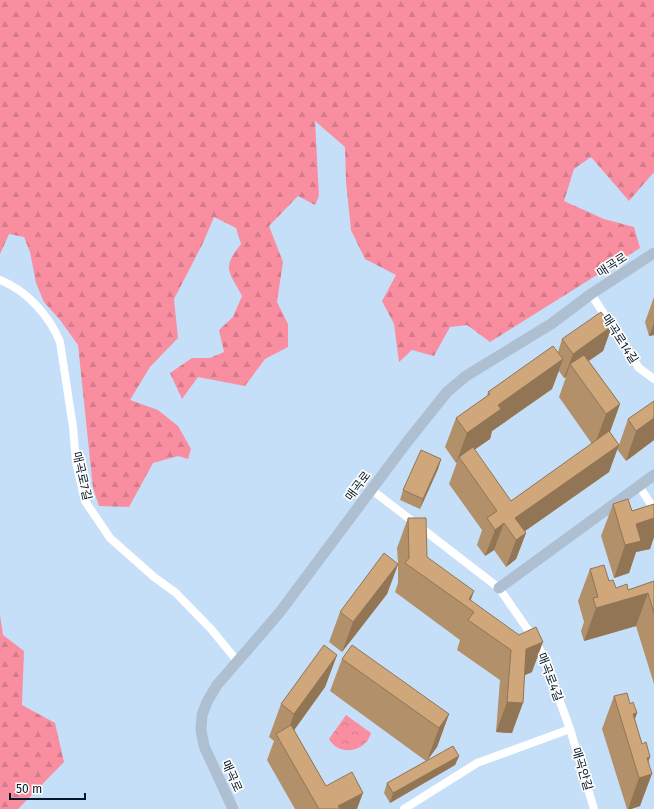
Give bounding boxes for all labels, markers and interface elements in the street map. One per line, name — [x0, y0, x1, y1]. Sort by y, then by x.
street label: 매곡로 — [594, 250, 630, 280]
street label: 매곡로14길 — [599, 312, 641, 366]
street label: 매곡로7길 — [70, 450, 94, 502]
street label: 매곡로 — [342, 469, 374, 503]
street label: 매곡로4길 — [534, 651, 566, 703]
street label: 매곡안길 — [569, 746, 595, 792]
street label: 매곡로 — [219, 758, 245, 794]
scale bar — [10, 775, 85, 801]
text: 50 m — [16, 782, 42, 796]

